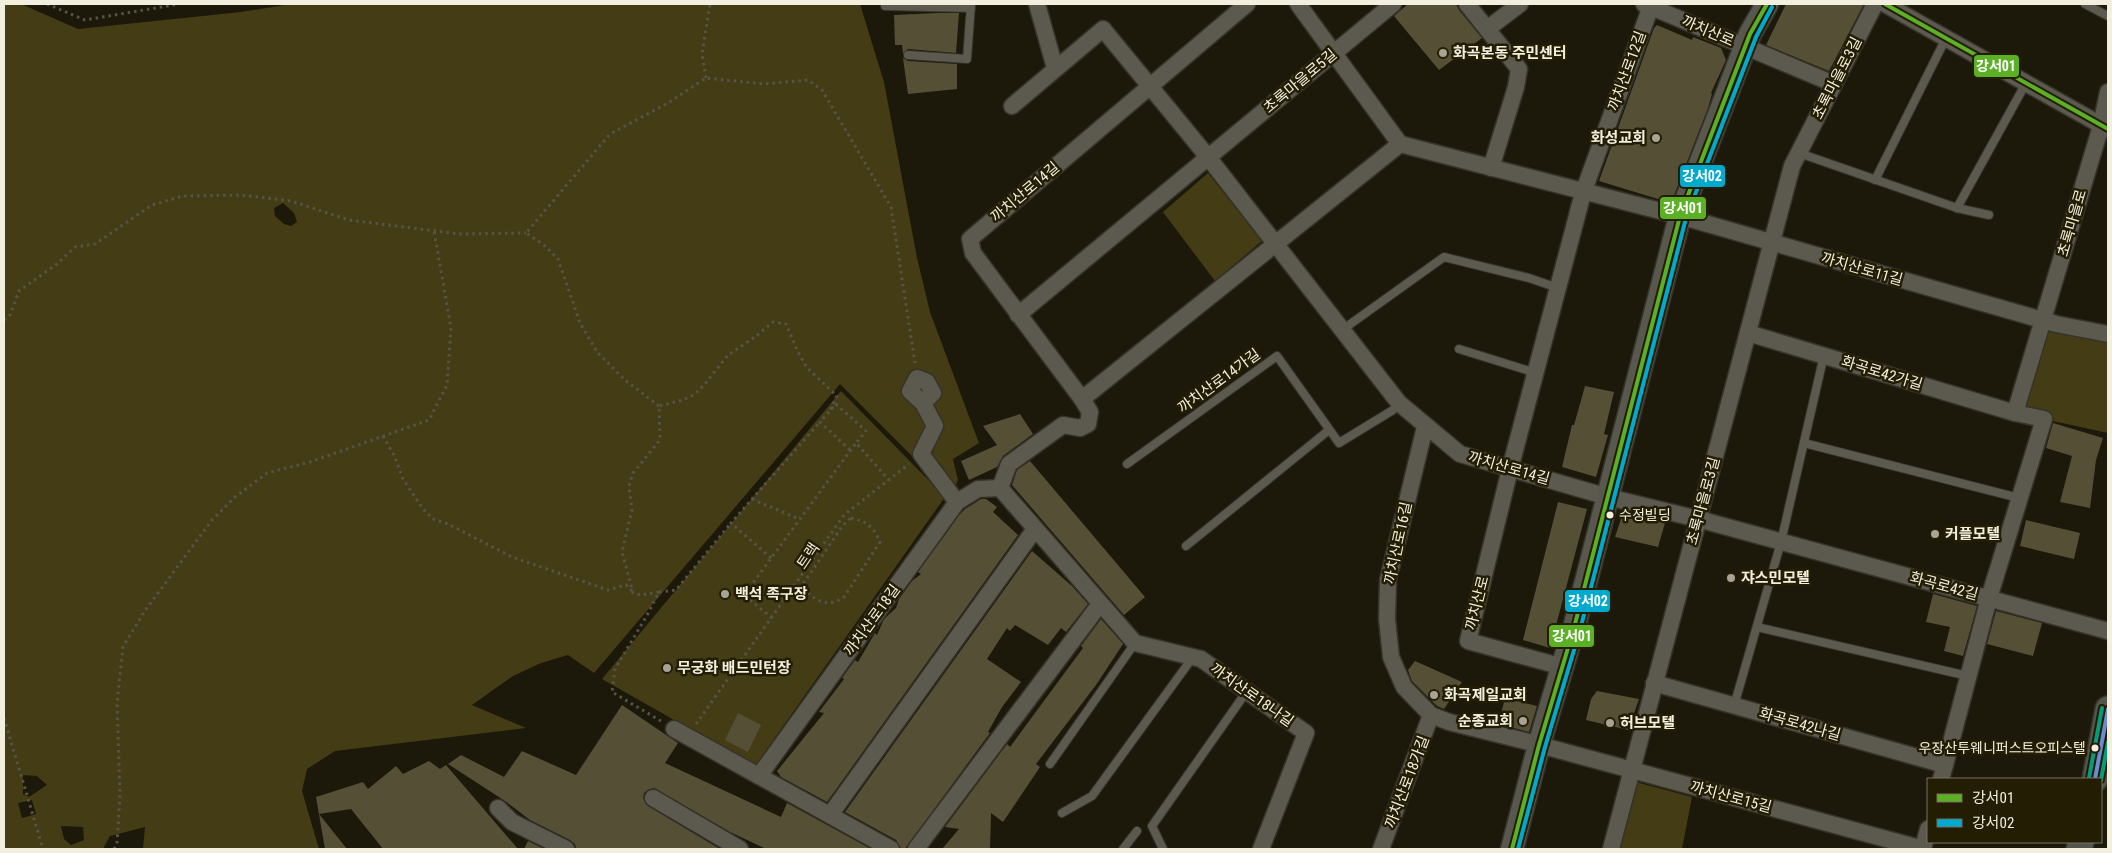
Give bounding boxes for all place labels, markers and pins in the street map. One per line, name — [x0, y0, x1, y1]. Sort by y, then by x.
place label: 화곡본동 주민센터 — [1453, 44, 1567, 62]
marker: 화곡본동 주민센터 — [1437, 47, 1449, 59]
place label: 화성교회 — [1591, 129, 1646, 147]
marker: 화성교회 — [1650, 132, 1662, 144]
place label: 수정빌딩 — [1619, 507, 1671, 523]
marker: 수정빌딩 — [1605, 510, 1615, 520]
place label: 커플모텔 — [1945, 525, 2000, 543]
marker: 커플모텔 — [1929, 528, 1941, 540]
place label: 쟈스민모텔 — [1741, 569, 1810, 587]
marker: 쟈스민모텔 — [1725, 572, 1737, 584]
place label: 백석 족구장 — [735, 585, 808, 603]
marker: 백석 족구장 — [719, 588, 731, 600]
place label: 무궁화 배드민턴장 — [677, 659, 791, 677]
marker: 무궁화 배드민턴장 — [661, 662, 673, 674]
place label: 화곡제일교회 — [1444, 686, 1527, 704]
marker: 화곡제일교회 — [1428, 689, 1440, 701]
place label: 순종교회 — [1458, 712, 1513, 730]
place label: 허브모텔 — [1620, 714, 1675, 732]
marker: 순종교회 — [1517, 715, 1529, 727]
marker: 허브모텔 — [1604, 717, 1616, 729]
place label: 우장산투웨니퍼스트오피스텔 — [1919, 740, 2086, 756]
marker: 우장산투웨니퍼스트오피스텔 — [2090, 743, 2100, 753]

